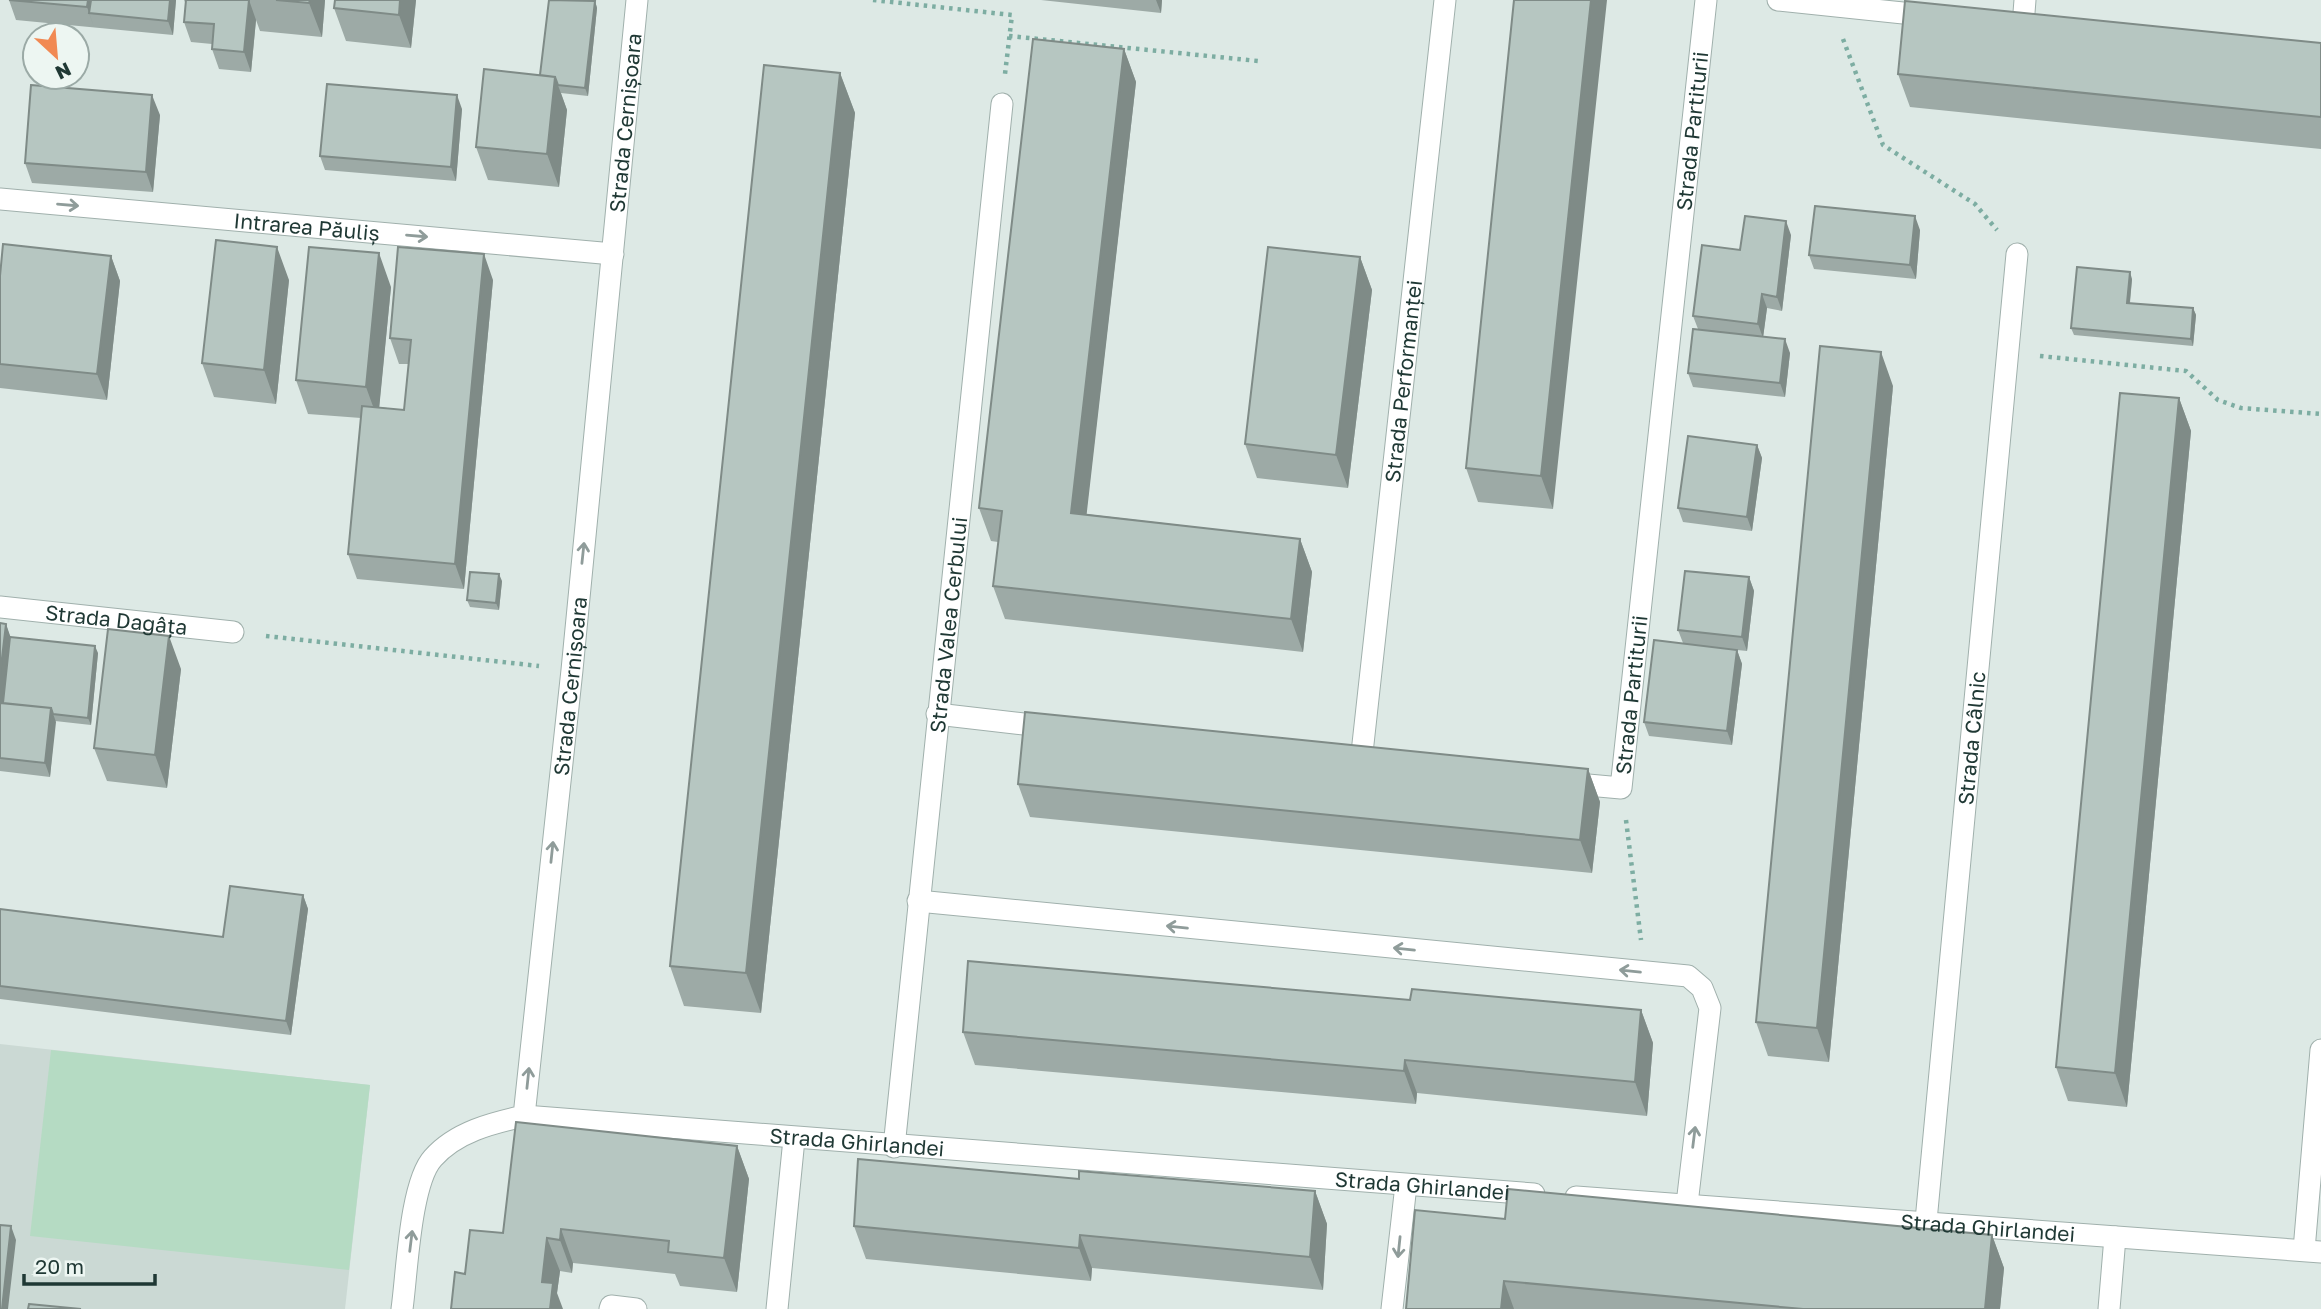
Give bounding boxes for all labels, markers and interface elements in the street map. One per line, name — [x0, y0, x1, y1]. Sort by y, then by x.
north arrow — [21, 21, 91, 91]
street label: Strada Cernișoara — [603, 32, 647, 214]
street label: Strada Partiturii — [1670, 50, 1713, 212]
text: N — [52, 58, 75, 85]
one-way arrow — [56, 199, 79, 212]
street label: Intrarea Păuliș — [233, 207, 381, 246]
one-way arrow — [405, 230, 427, 243]
street label: Strada Performanței — [1379, 279, 1427, 484]
street label: Strada Valea Cerbului — [924, 515, 972, 734]
one-way arrow — [577, 542, 590, 565]
street label: Strada Cernișoara — [548, 595, 592, 777]
street label: Strada Dagâța — [44, 599, 189, 640]
street label: Strada Partiturii — [1610, 614, 1653, 776]
street label: Strada Câlnic — [1952, 670, 1991, 806]
one-way arrow — [546, 841, 559, 864]
one-way arrow — [1167, 920, 1189, 933]
one-way arrow — [1393, 942, 1416, 955]
one-way arrow — [1619, 965, 1642, 978]
one-way arrow — [522, 1068, 535, 1090]
street label: Strada Ghirlandei — [769, 1122, 945, 1161]
one-way arrow — [1688, 1126, 1701, 1148]
street label: Strada Ghirlandei — [1334, 1166, 1511, 1205]
street label: Strada Ghirlandei — [1900, 1208, 2076, 1247]
one-way arrow — [404, 1230, 417, 1253]
one-way arrow — [1392, 1235, 1405, 1258]
scale bar — [24, 1242, 156, 1286]
text: 20 m — [35, 1253, 84, 1279]

